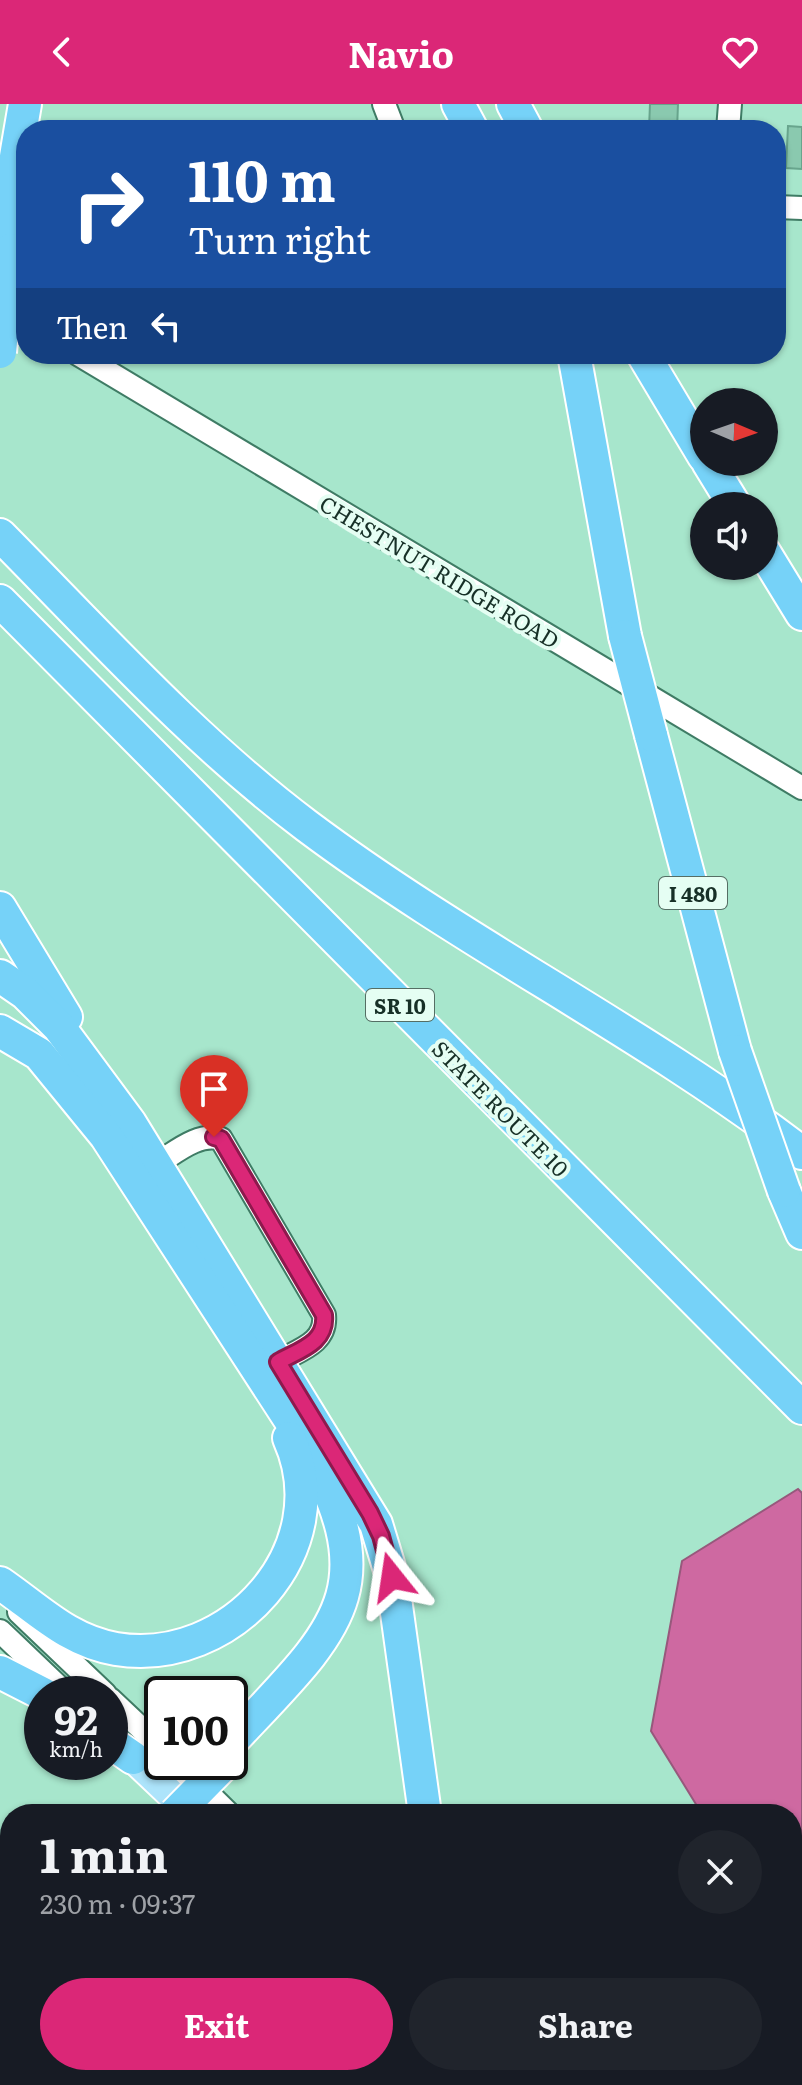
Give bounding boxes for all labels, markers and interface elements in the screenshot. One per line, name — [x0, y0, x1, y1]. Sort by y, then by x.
text: Navio — [348, 26, 454, 79]
icon: back — [40, 30, 84, 74]
icon: heart — [718, 30, 762, 74]
text: 110 m — [188, 136, 336, 219]
icon: right — [56, 152, 160, 256]
text: Turn right — [188, 212, 371, 265]
text: Then — [56, 304, 128, 348]
icon: left — [144, 304, 188, 348]
north arrow — [690, 388, 778, 476]
map controls — [690, 388, 778, 580]
street label: CHESTNUT RIDGE ROAD — [314, 486, 566, 656]
button: sound — [690, 492, 778, 580]
road number: I 480 — [659, 877, 727, 909]
road number: SR 10 — [366, 989, 434, 1021]
street label: STATE ROUTE 10 — [425, 1032, 577, 1184]
pin — [180, 1055, 248, 1137]
icon: arrive — [192, 1067, 236, 1111]
position arrow — [350, 1535, 434, 1619]
speed limit sign: 100 — [144, 1676, 248, 1780]
text: 92 — [54, 1688, 98, 1747]
text: km/h — [49, 1733, 103, 1763]
text: 1 min — [40, 1817, 168, 1888]
button: close — [678, 1830, 762, 1914]
text: 230 m · 09:37 — [40, 1883, 195, 1922]
button: Exit — [40, 1978, 393, 2070]
button: Share — [409, 1978, 762, 2070]

